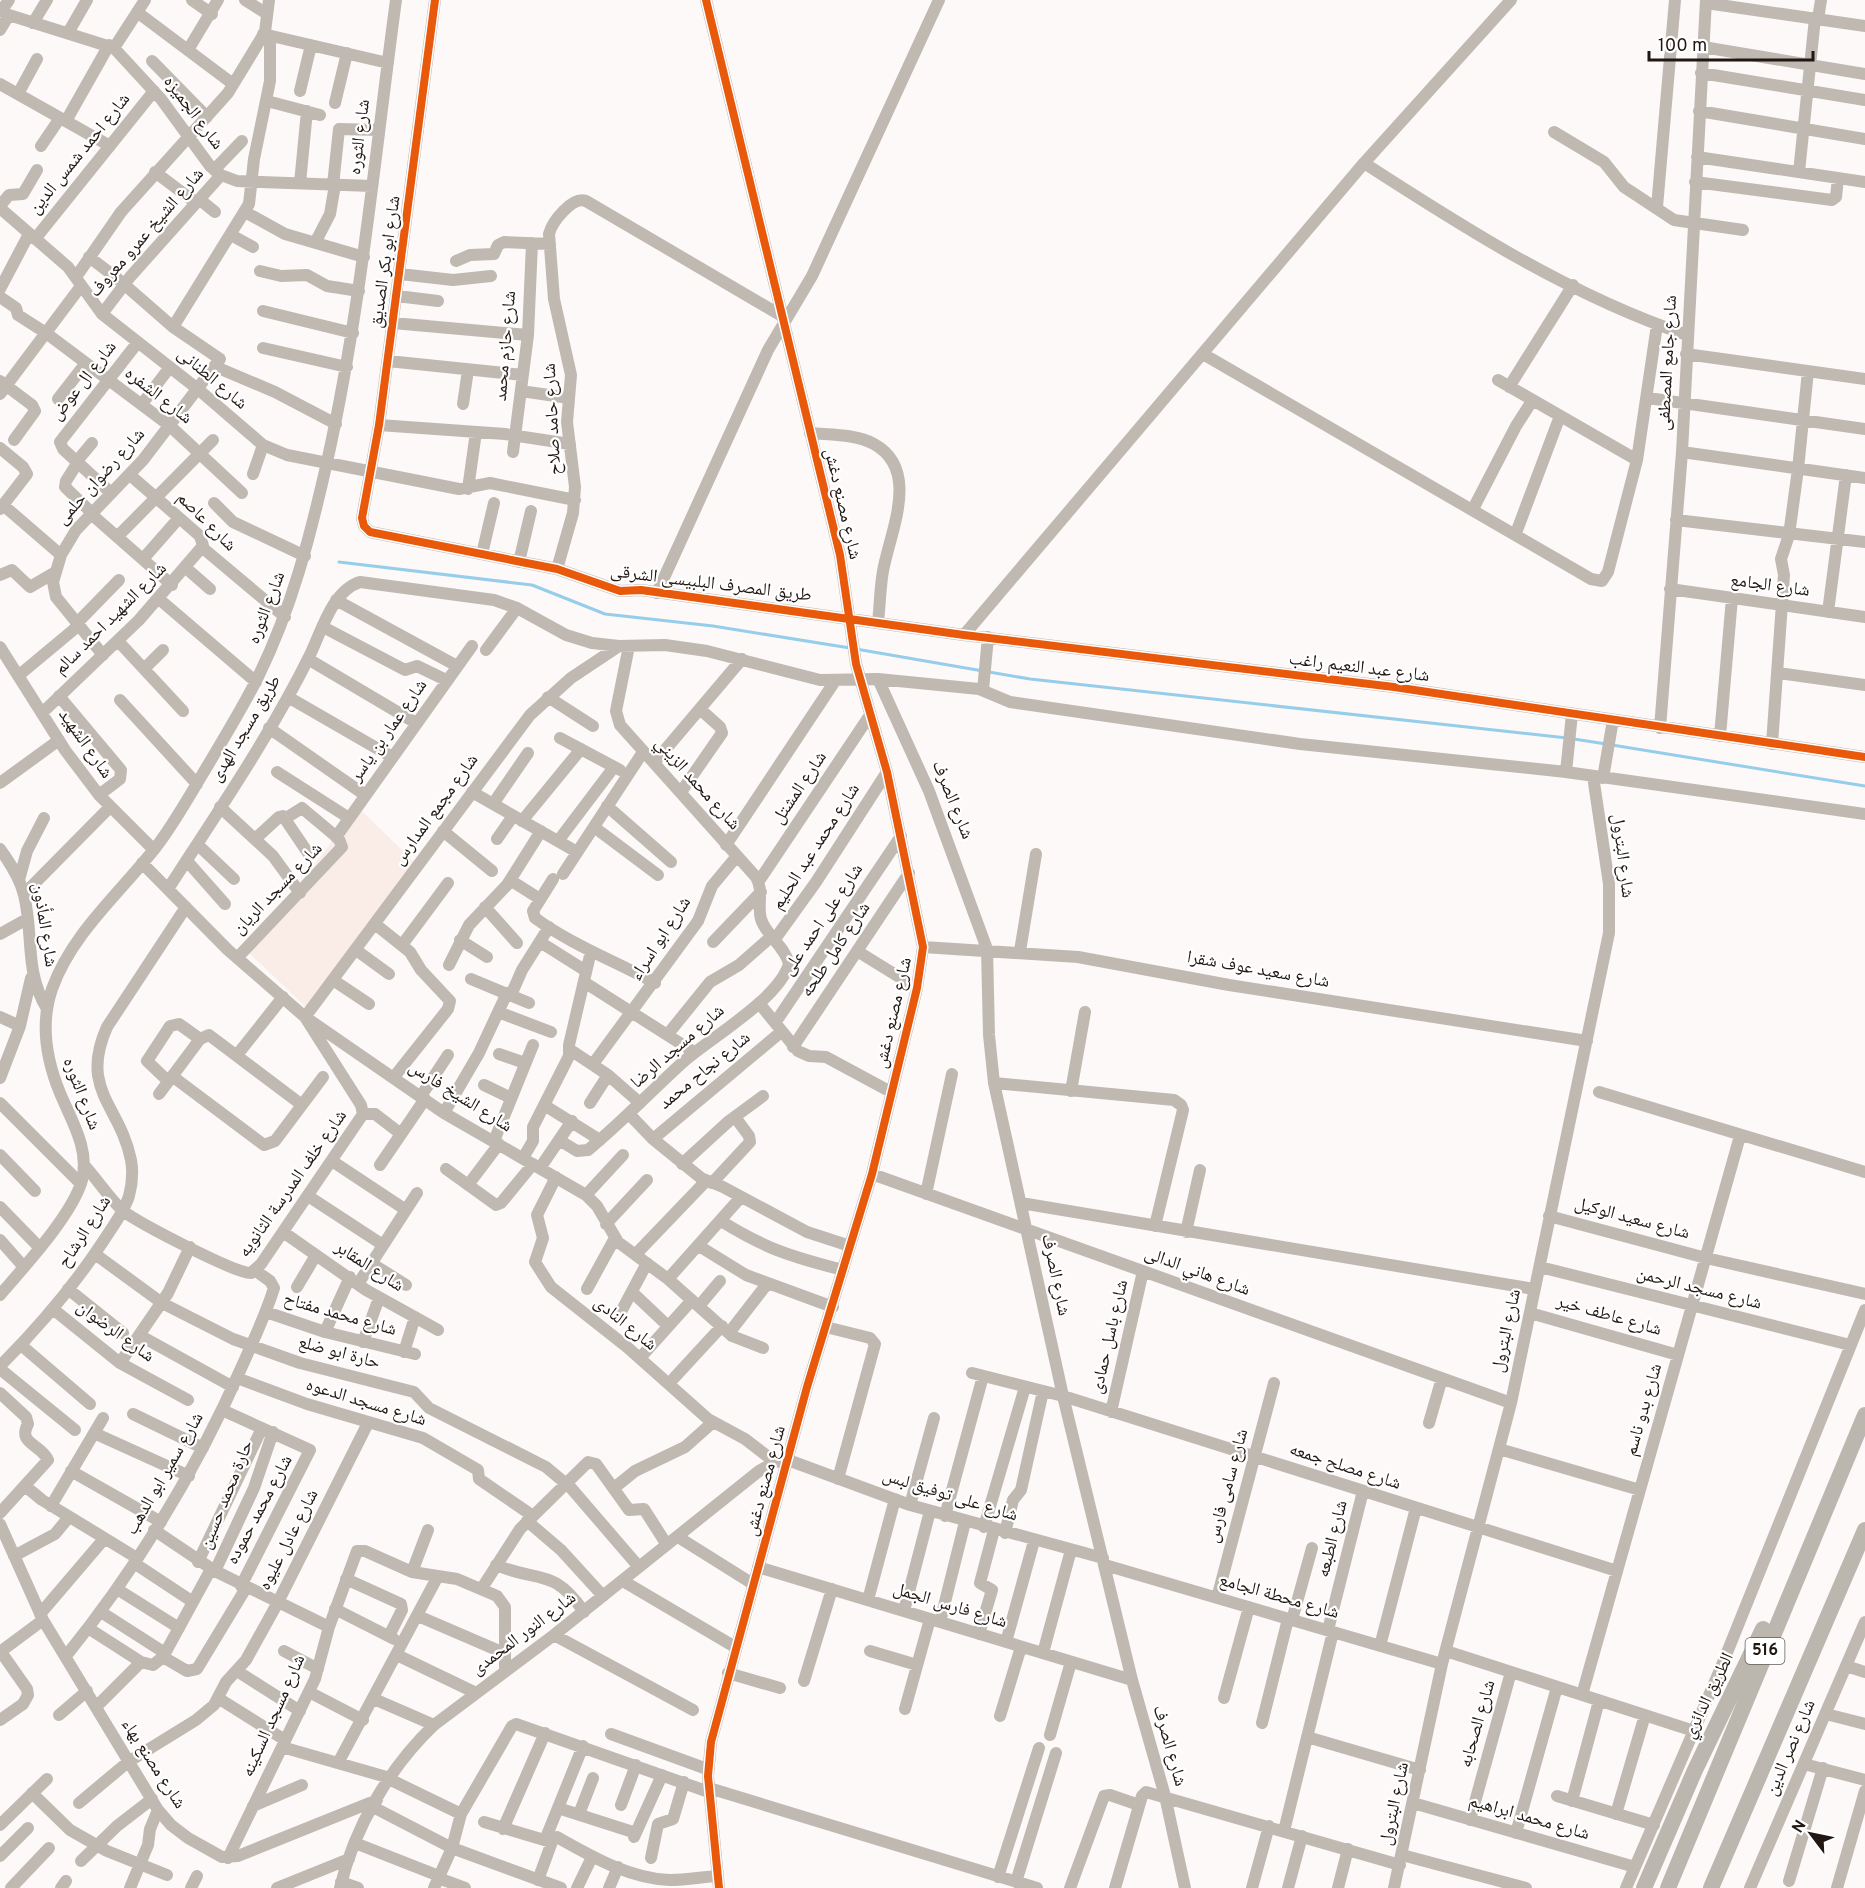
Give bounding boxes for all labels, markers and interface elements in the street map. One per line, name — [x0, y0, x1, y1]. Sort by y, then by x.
scale bar — [1649, 24, 1812, 62]
text: 100 m — [1658, 35, 1707, 58]
street label: شارع الجميزه — [158, 71, 228, 155]
street label: شارع احمد شمس الدين — [24, 89, 136, 219]
street label: شارع الثوره — [344, 98, 376, 176]
street label: شارع الشيخ عمرو معروف — [84, 163, 210, 303]
street label: شارع ابو بكر الصديق — [365, 194, 407, 330]
street label: شارع حازم محمد — [490, 290, 522, 402]
street label: شارع جامع المصطفى — [1653, 295, 1683, 431]
street label: شارع ال عوض — [46, 337, 122, 425]
street label: شارع الطنانى — [172, 343, 252, 415]
street label: شارع الشفره — [119, 362, 197, 430]
street label: شارع حامد صلاح — [539, 362, 567, 476]
street label: شارع رضوان حلمى — [51, 424, 151, 530]
street label: شارع مصنع دغش — [818, 446, 866, 562]
street label: شارع عاصم — [171, 487, 241, 557]
street label: شارع الشهيد احمد سالم — [50, 558, 172, 680]
street label: طريق المصرف البلبيسى الشرقى — [609, 560, 813, 608]
street label: شارع الثوره — [243, 569, 291, 647]
street label: شارع الجامع — [1729, 569, 1811, 603]
street label: شارع عبد النعيم راغب — [1287, 648, 1431, 688]
street label: طريق مسجد الهدى — [205, 671, 287, 787]
street label: شارع عمار بن ياسر — [345, 675, 433, 788]
street label: شارع الشهيد — [53, 704, 117, 784]
street label: شارع محمد الزيني — [648, 732, 745, 837]
street label: شارع المشتل — [767, 747, 833, 829]
street label: شارع مجمع المدارس — [388, 750, 484, 870]
street label: شارع الصرف — [926, 757, 978, 843]
street label: شارع محمد عبد الحليم — [766, 779, 866, 915]
street label: شارع البترول — [1605, 813, 1639, 899]
street label: شارع مسجد الريان — [228, 838, 328, 940]
street label: شارع على احمد على — [777, 860, 869, 980]
street label: شارع المأذون — [26, 881, 63, 969]
street label: شارع ابو اسراء — [625, 893, 697, 985]
street label: شارع كامل طلحه — [796, 898, 876, 1002]
street label: شارع سعيد عوف شقرا — [1185, 946, 1331, 994]
street label: شارع مصنع دغش — [870, 955, 918, 1071]
street label: شارع مسجد الرضا — [626, 1000, 730, 1094]
street label: شارع نجاح محمد — [654, 1027, 756, 1115]
street label: شارع الثوره — [57, 1055, 105, 1133]
street label: شارع الشيخ فارس — [404, 1056, 516, 1138]
street label: شارع خلف المدرسة الثانويه — [233, 1106, 353, 1262]
street label: شارع الرشاح — [53, 1191, 117, 1273]
street label: شارع سعيد الوكيل — [1572, 1193, 1692, 1245]
street label: شارع الصرف — [1035, 1232, 1075, 1318]
street label: شارع المقابر — [329, 1236, 408, 1298]
street label: شارع هاني الدالى — [1140, 1242, 1253, 1303]
street label: شارع مسجد الرحمن — [1634, 1262, 1764, 1316]
street label: شارع باسل حمادى — [1086, 1278, 1134, 1396]
street label: شارع البترول — [1487, 1287, 1527, 1375]
street label: شارع محمد مفتاح — [281, 1288, 399, 1342]
street label: شارع عاطف خير — [1553, 1290, 1664, 1342]
street label: شارع النادى — [589, 1291, 661, 1357]
street label: شارع الرضوان — [71, 1296, 159, 1368]
street label: حارة ابو ضلع — [296, 1331, 382, 1375]
street label: شارع بدو ناسم — [1620, 1361, 1668, 1459]
street label: شارع مسجد الدعوه — [303, 1374, 429, 1432]
street label: شارع سمير ابو الدهب — [121, 1408, 209, 1540]
street label: شارع مصنع دغش — [740, 1423, 792, 1539]
street label: شارع سامى فارس — [1202, 1427, 1254, 1545]
street label: حارة محمد حسين — [195, 1437, 259, 1553]
street label: شارع مصلح جمعه — [1286, 1438, 1404, 1496]
street label: شارع محمد حموده — [221, 1451, 299, 1569]
street label: شارع على توفيق لبس — [880, 1464, 1020, 1528]
street label: شارع عادل عليوه — [254, 1486, 324, 1594]
street label: شارع الطبعه — [1312, 1498, 1354, 1580]
street label: شارع محطة الجامع — [1216, 1569, 1342, 1625]
street label: شارع فارس الجمل — [890, 1578, 1010, 1634]
street label: شارع النور المحمدى — [467, 1587, 581, 1681]
road number: 516 — [1746, 1638, 1784, 1664]
street label: الطريق الدائري — [1678, 1649, 1741, 1743]
street label: شارع مسجد السكينه — [237, 1651, 311, 1781]
street label: شارع الصحابه — [1455, 1677, 1501, 1771]
street label: شارع نصر الدين — [1760, 1696, 1822, 1800]
street label: شارع الصرف — [1146, 1703, 1192, 1789]
street label: شارع مصنع بهاء — [115, 1715, 191, 1813]
street label: شارع البترول — [1375, 1760, 1415, 1848]
street label: شارع محمد ابراهيم — [1466, 1790, 1592, 1846]
north arrow — [1781, 1804, 1841, 1864]
text: N — [1788, 1817, 1812, 1837]

